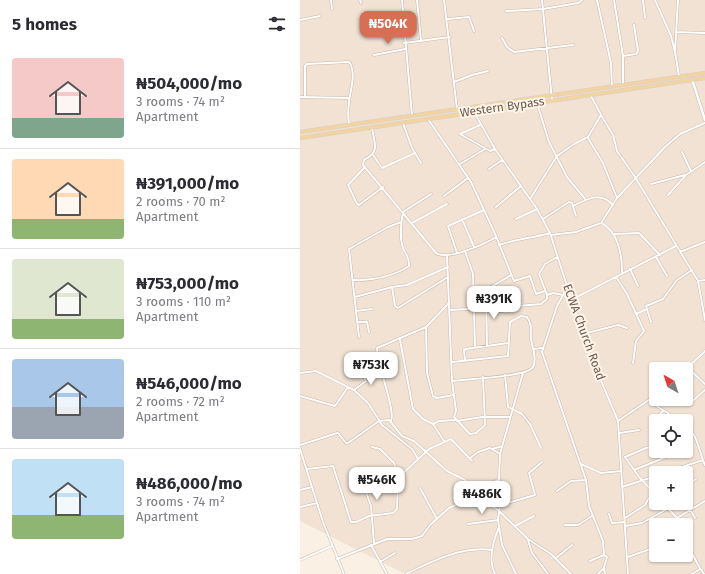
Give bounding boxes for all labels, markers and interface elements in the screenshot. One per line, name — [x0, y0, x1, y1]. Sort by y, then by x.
pin: ₦504K — [360, 11, 416, 45]
icon: filters — [266, 13, 288, 35]
text: 5 homes — [12, 14, 77, 35]
text: ₦504K — [369, 16, 407, 31]
text: ₦504,000/mo — [136, 73, 242, 94]
icon: home — [44, 74, 92, 122]
text: 3 rooms · 74 m² — [136, 94, 225, 109]
street label: Western Bypass — [459, 94, 546, 120]
text: Apartment — [136, 109, 198, 124]
text: ₦391,000/mo — [136, 173, 239, 194]
icon: home — [44, 175, 92, 223]
text: 2 rooms · 70 m² — [136, 194, 226, 209]
text: Apartment — [136, 209, 198, 224]
text: ₦753,000/mo — [136, 273, 239, 294]
icon: home — [44, 275, 92, 323]
street label: ECWA Church Road — [560, 282, 608, 382]
pin: ₦391K — [466, 286, 522, 320]
text: ₦391K — [476, 291, 512, 306]
text: 3 rooms · 110 m² — [136, 294, 231, 309]
text: Apartment — [136, 309, 198, 324]
pin: ₦753K — [343, 352, 399, 386]
text: ₦753K — [353, 357, 389, 372]
north arrow — [649, 362, 693, 406]
map controls — [649, 362, 693, 562]
text: ₦546,000/mo — [136, 373, 242, 394]
icon: home — [44, 375, 92, 423]
text: 2 rooms · 72 m² — [136, 394, 225, 409]
text: Apartment — [136, 409, 198, 424]
button: locate — [649, 414, 693, 458]
button: + — [649, 466, 693, 510]
pin: ₦546K — [349, 467, 405, 501]
text: ₦546K — [358, 472, 396, 487]
text: ₦486,000/mo — [136, 473, 243, 494]
icon: home — [44, 475, 92, 523]
pin: ₦486K — [454, 481, 510, 515]
text: ₦486K — [463, 486, 502, 501]
text: 3 rooms · 74 m² — [136, 494, 225, 509]
text: Apartment — [136, 509, 198, 524]
button: − — [649, 518, 693, 562]

